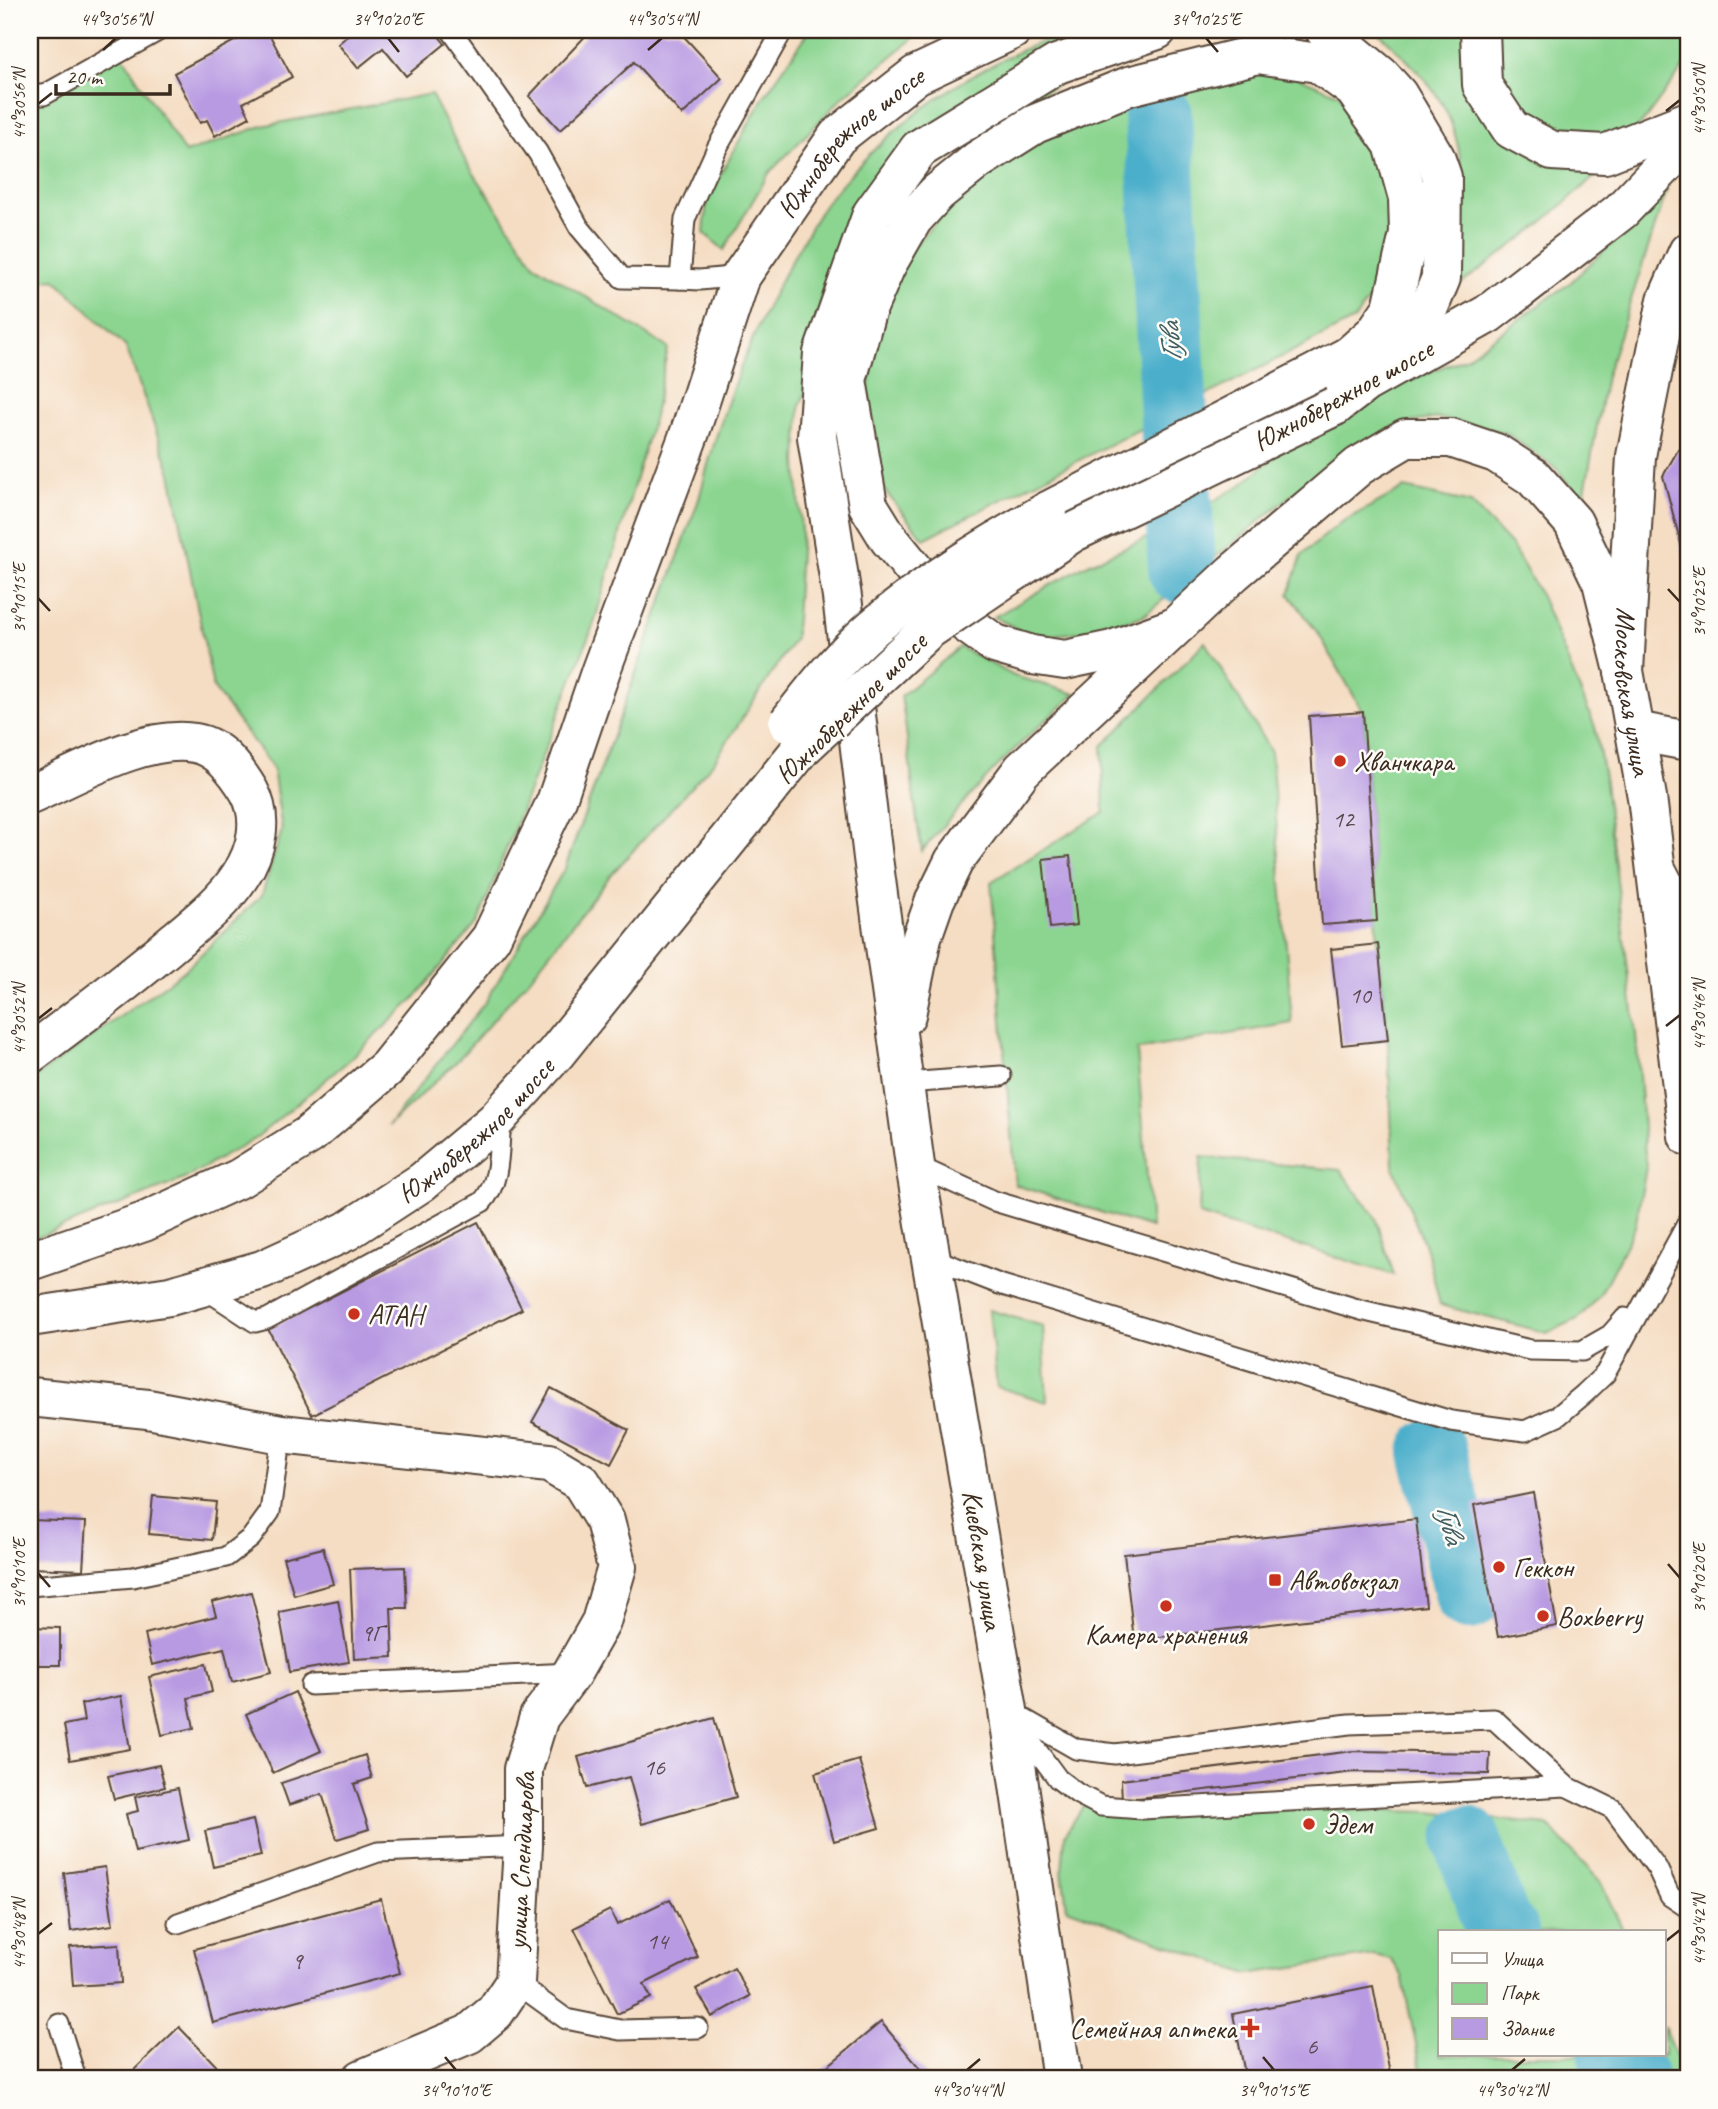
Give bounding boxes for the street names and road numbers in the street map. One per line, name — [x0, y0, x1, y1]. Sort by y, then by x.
street label: Южнобережное шоссе — [769, 56, 930, 225]
street label: Южнобережное шоссе — [1247, 330, 1441, 459]
street label: Московская улица — [1606, 606, 1661, 780]
street label: Южнобережное шоссе — [768, 623, 936, 791]
street label: Южнобережное шоссе — [391, 1048, 563, 1211]
street label: Киевская улица — [955, 1488, 1012, 1634]
street label: улица Спендиарова — [499, 1769, 543, 1953]

